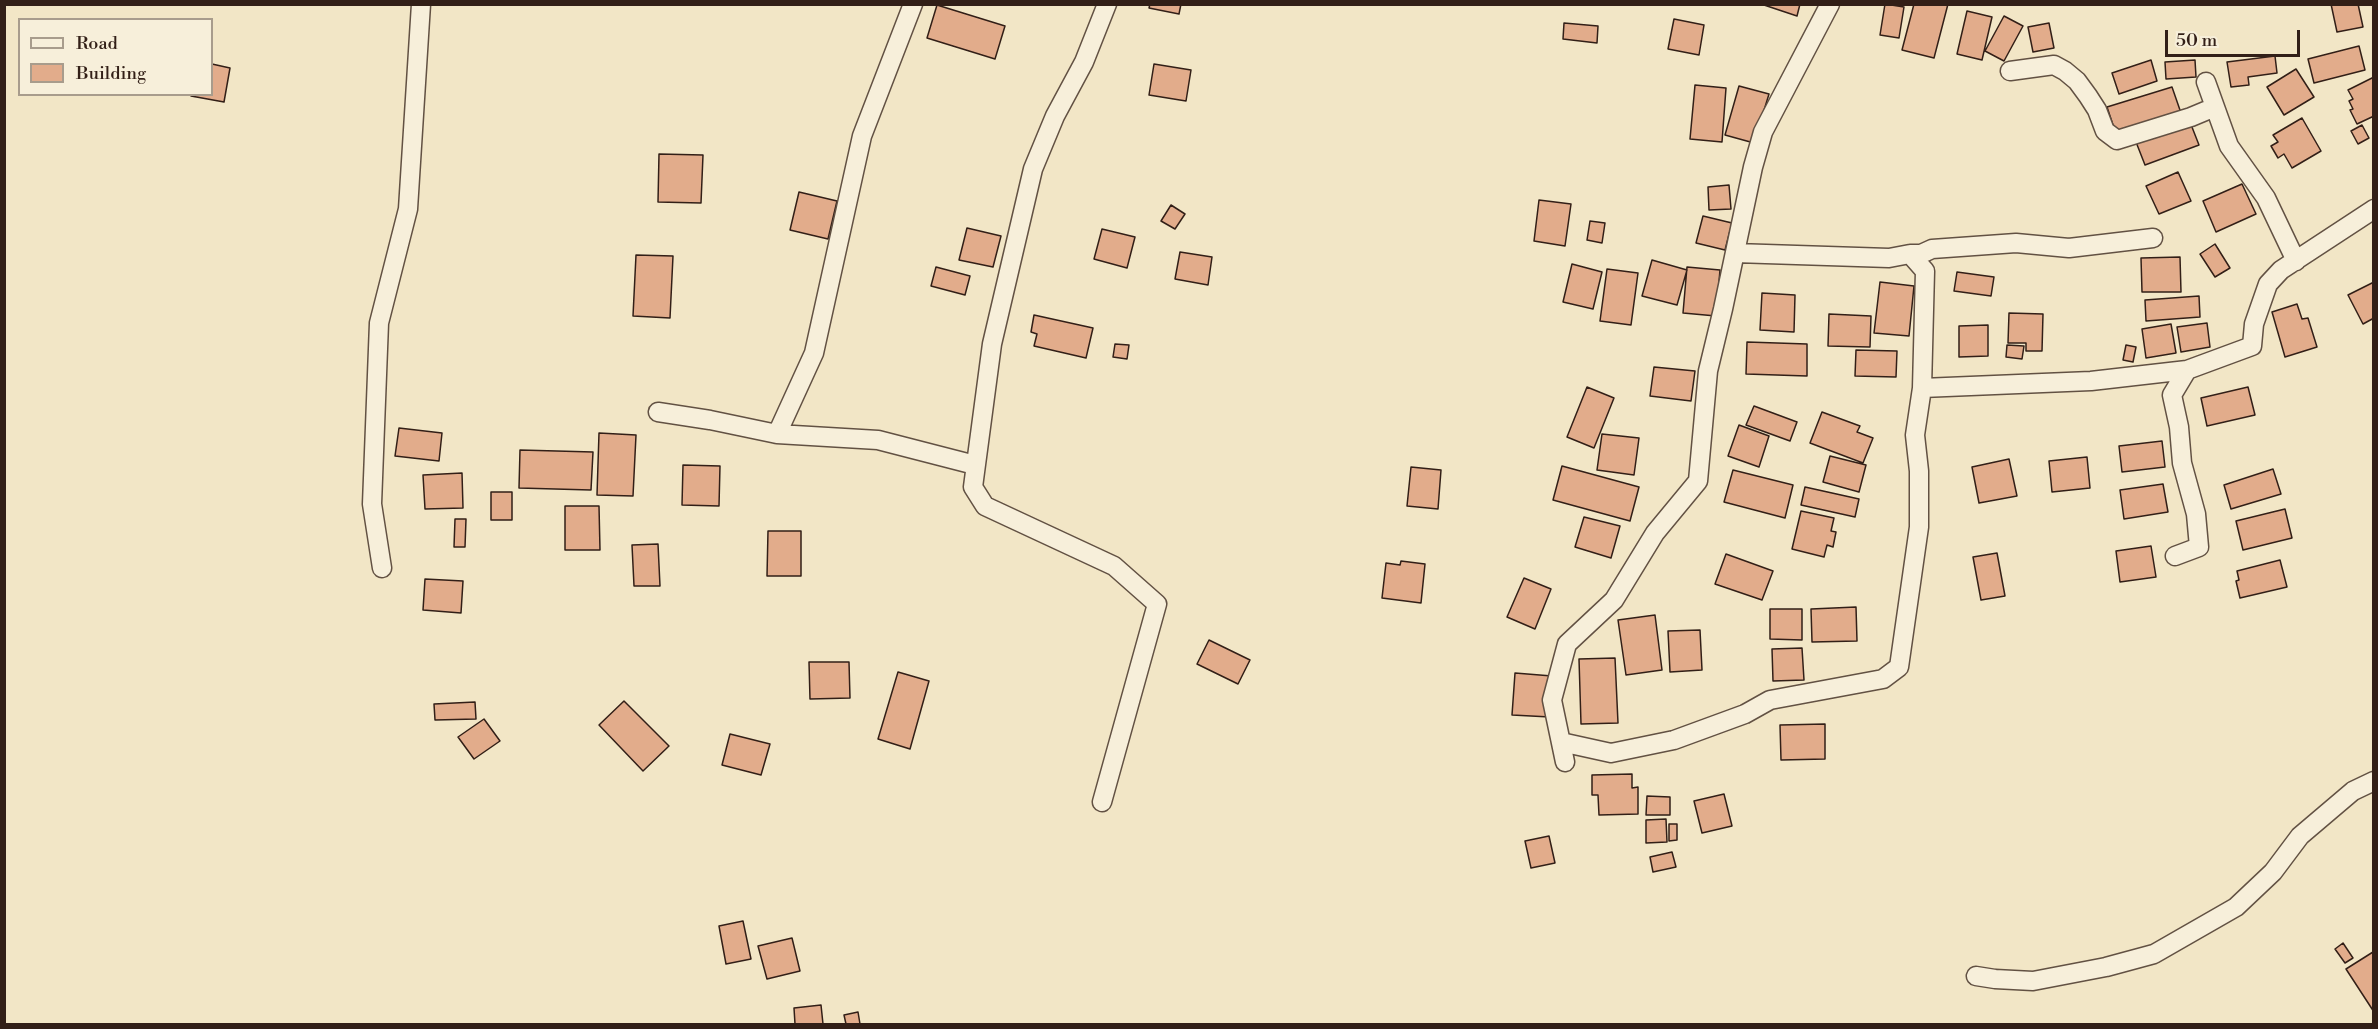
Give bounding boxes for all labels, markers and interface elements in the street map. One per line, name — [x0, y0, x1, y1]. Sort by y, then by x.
legend — [18, 18, 213, 96]
scale bar — [2168, 18, 2303, 56]
text: 50 m — [2176, 29, 2217, 52]
text: Road — [76, 32, 118, 55]
text: Building — [76, 62, 146, 85]

